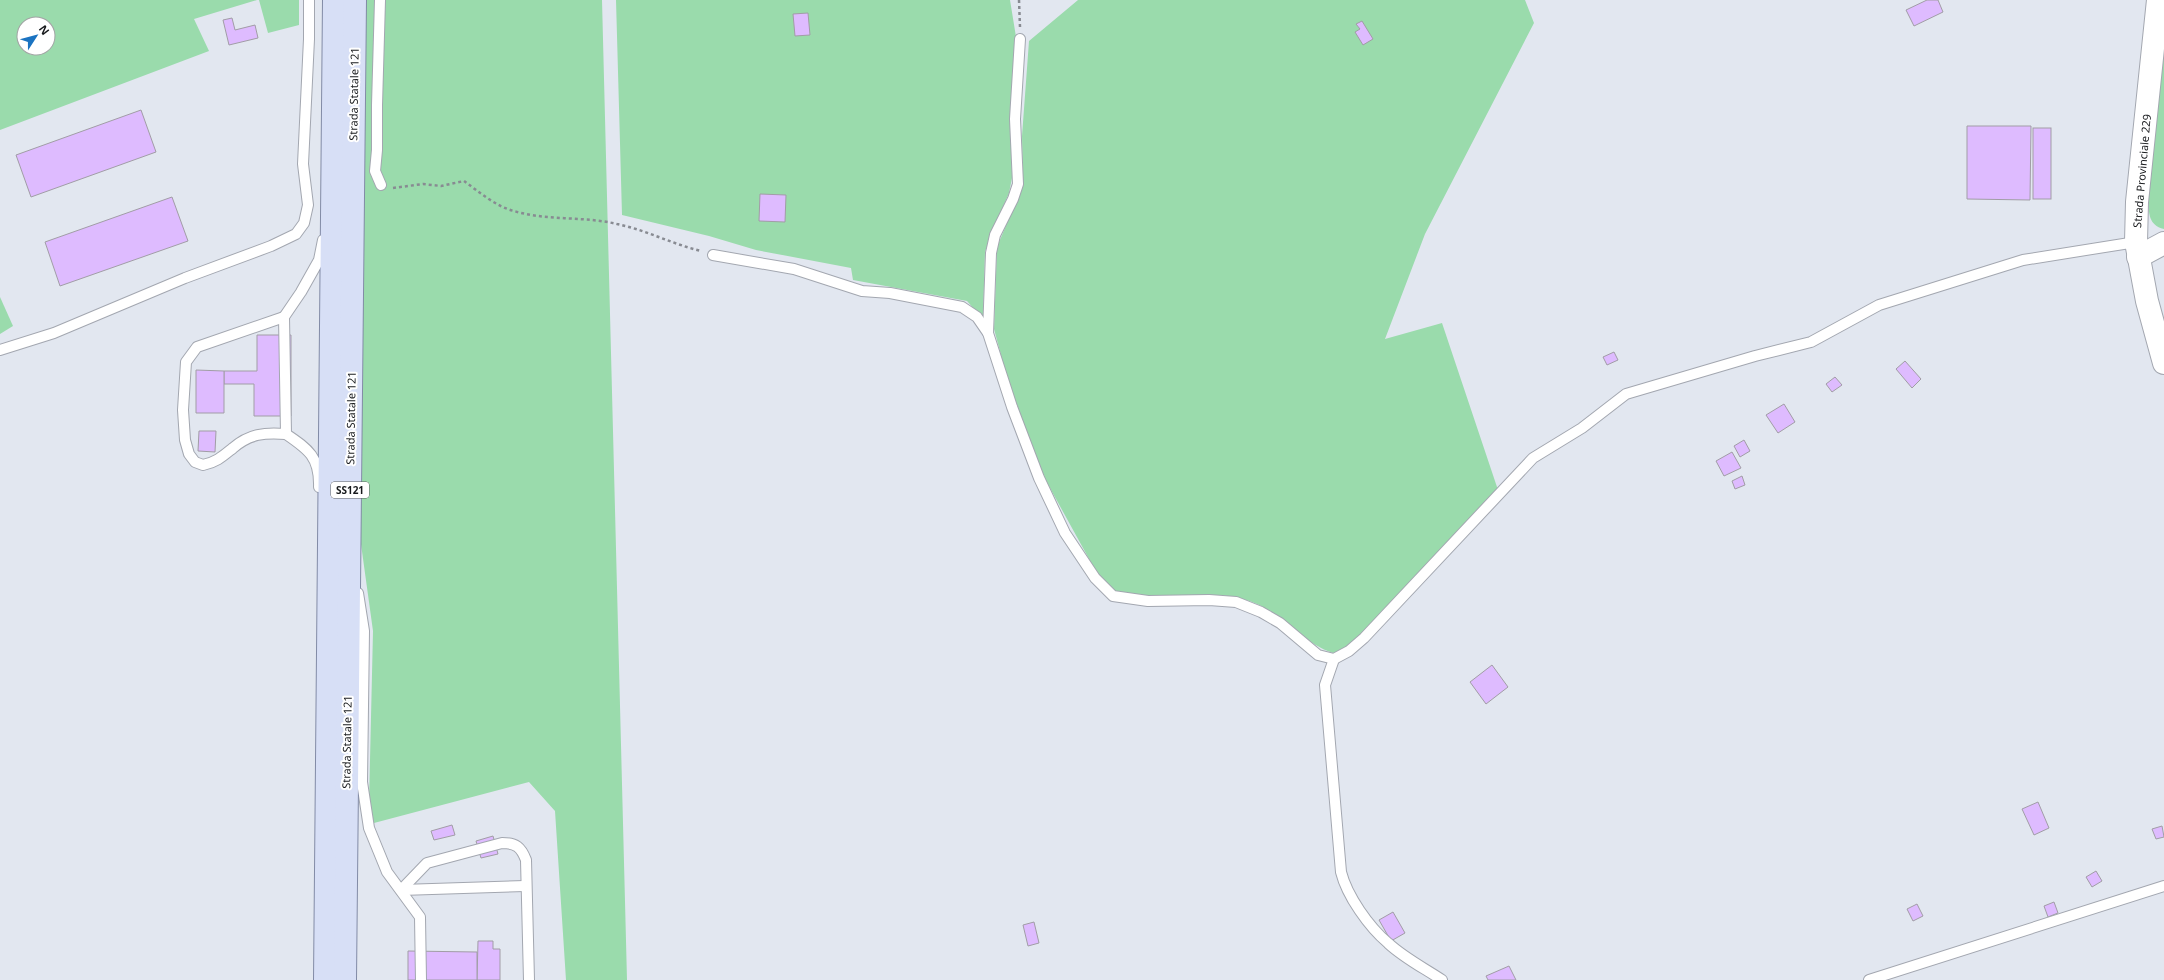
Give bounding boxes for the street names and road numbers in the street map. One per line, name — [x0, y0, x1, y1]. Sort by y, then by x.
street label: Strada Statale 121 — [345, 47, 362, 141]
street label: Strada Provinciale 229 — [2129, 114, 2154, 228]
street label: Strada Statale 121 — [342, 371, 359, 465]
road number: SS121 — [331, 482, 369, 498]
street label: Strada Statale 121 — [338, 695, 355, 789]

